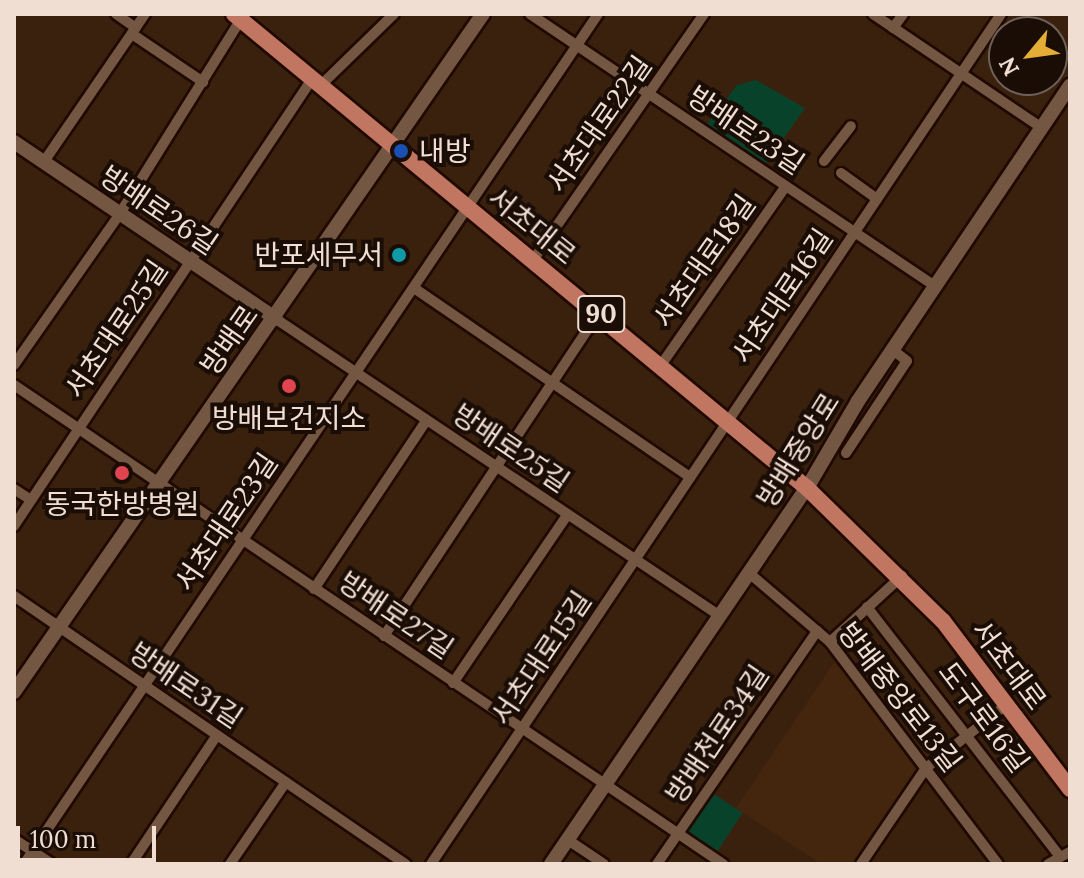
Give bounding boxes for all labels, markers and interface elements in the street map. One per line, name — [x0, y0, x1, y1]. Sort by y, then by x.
north arrow — [988, 16, 1068, 96]
street label: 서초대로22길 — [540, 49, 658, 199]
text: N — [992, 52, 1025, 81]
street label: 방배로23길 — [681, 79, 811, 181]
place label: 내방 — [419, 134, 471, 168]
marker: 내방 — [390, 140, 412, 162]
street label: 방배로26길 — [94, 159, 224, 261]
street label: 서초대로 — [481, 181, 583, 271]
street label: 서초대로18길 — [646, 188, 762, 334]
street label: 서초대로16길 — [725, 222, 839, 370]
place label: 반포세무서 — [254, 238, 383, 272]
marker: 반포세무서 — [390, 246, 408, 264]
street label: 서초대로25길 — [58, 254, 174, 404]
road number: 90 — [577, 292, 625, 336]
street label: 방배로 — [193, 299, 265, 381]
marker: 방배보건지소 — [278, 375, 300, 397]
street label: 방배중앙로 — [750, 386, 846, 514]
street label: 방배로25길 — [446, 397, 576, 499]
place label: 방배보건지소 — [212, 401, 366, 435]
street label: 서초대로23길 — [168, 447, 284, 597]
marker: 동국한방병원 — [111, 462, 133, 484]
place label: 동국한방병원 — [45, 487, 199, 521]
street label: 방배로27길 — [332, 564, 460, 666]
street label: 서초대로15길 — [484, 585, 598, 731]
street label: 서초대로 — [965, 614, 1053, 716]
street label: 방배중앙로13길 — [831, 616, 969, 778]
street label: 방배로31길 — [123, 635, 249, 735]
street label: 도구로16길 — [932, 655, 1036, 779]
street label: 방배천로34길 — [658, 658, 776, 810]
scale bar — [20, 810, 160, 860]
text: 100 m — [30, 824, 96, 855]

